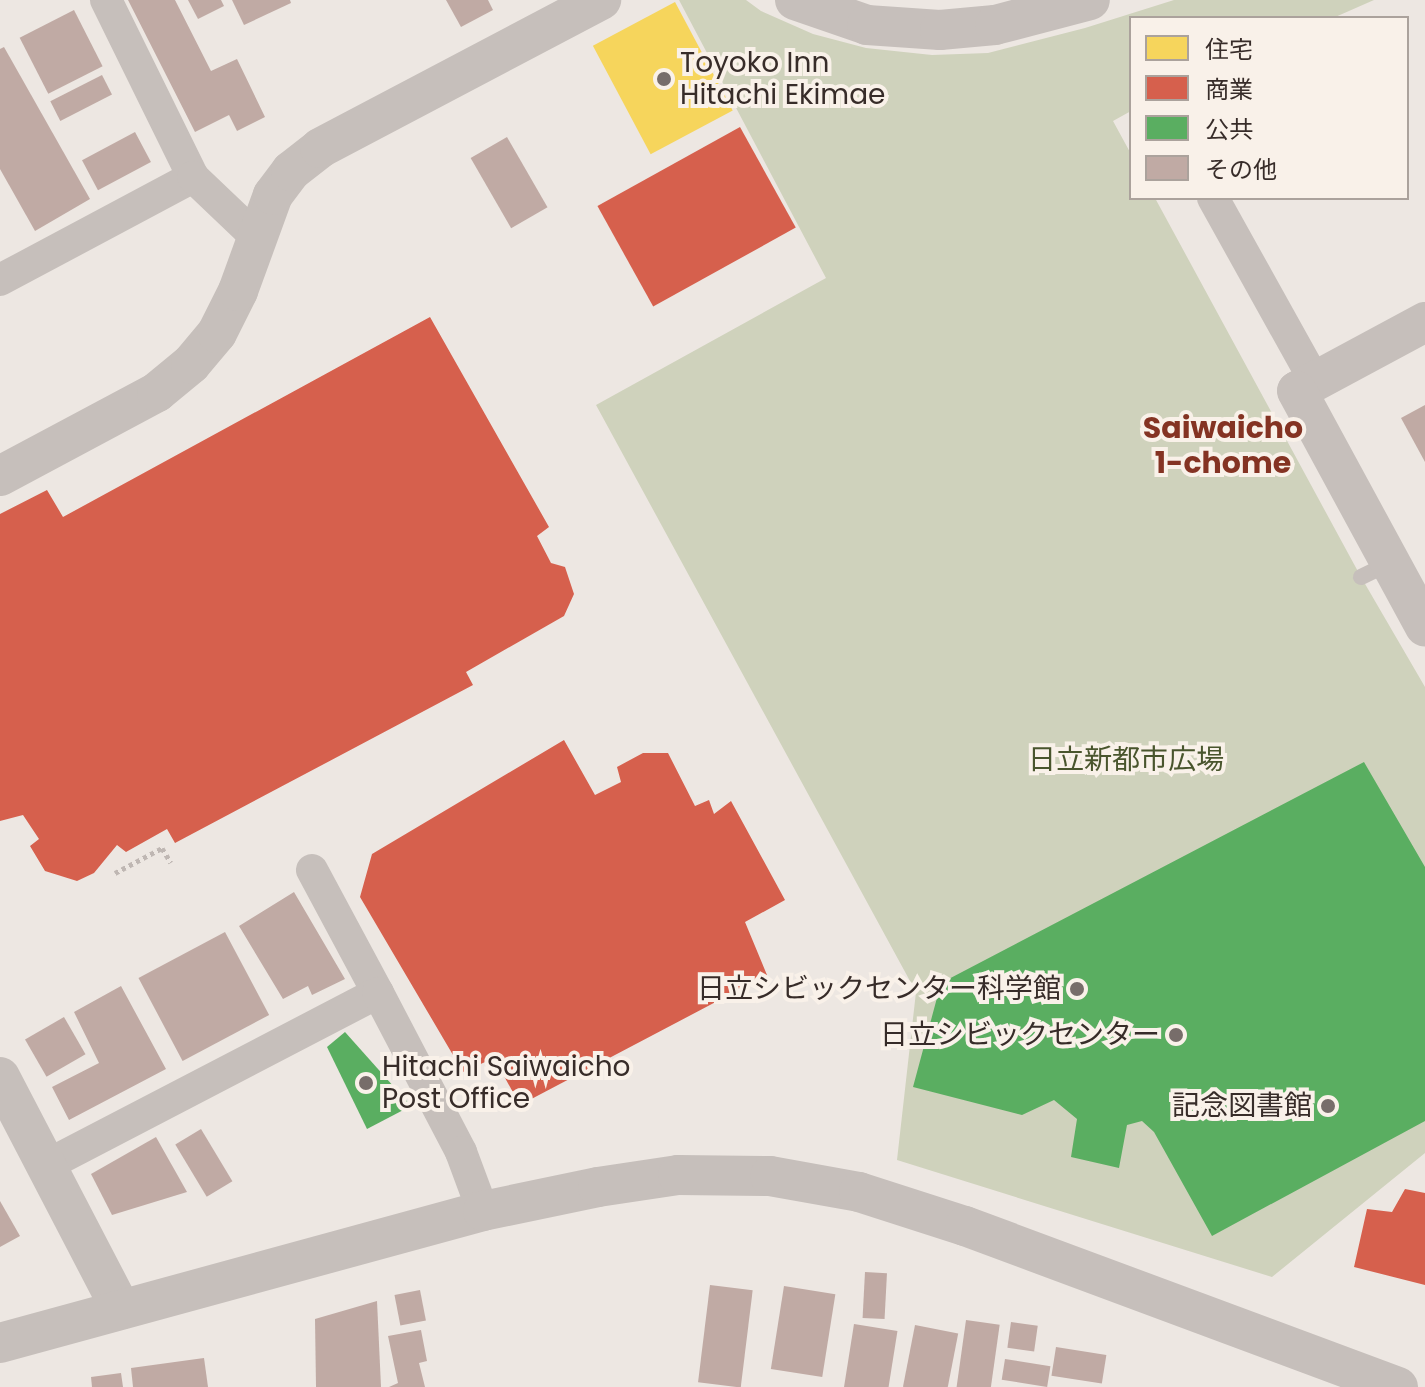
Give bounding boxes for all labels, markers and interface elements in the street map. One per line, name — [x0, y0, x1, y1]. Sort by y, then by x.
legend — [1129, 16, 1409, 200]
text: 住宅 — [1205, 33, 1253, 66]
place label: Toyoko Inn Hitachi Ekimae — [680, 46, 885, 112]
marker: Toyoko Inn Hitachi Ekimae — [655, 70, 673, 88]
text: 商業 — [1205, 73, 1253, 106]
text: 公共 — [1205, 113, 1253, 146]
text: その他 — [1205, 153, 1277, 186]
district label: Saiwaicho 1-chome — [1143, 410, 1303, 480]
park label: 日立新都市広場 — [1028, 743, 1224, 777]
place label: 日立シビックセンター科学館 — [697, 972, 1061, 1006]
marker: 日立シビックセンター科学館 — [1068, 980, 1086, 998]
place label: 日立シビックセンター — [880, 1018, 1160, 1052]
marker: 日立シビックセンター — [1167, 1026, 1185, 1044]
place label: Hitachi Saiwaicho Post Office — [382, 1050, 631, 1116]
marker: Hitachi Saiwaicho Post Office — [357, 1074, 375, 1092]
place label: 記念図書館 — [1172, 1089, 1312, 1123]
marker: 記念図書館 — [1319, 1097, 1337, 1115]

